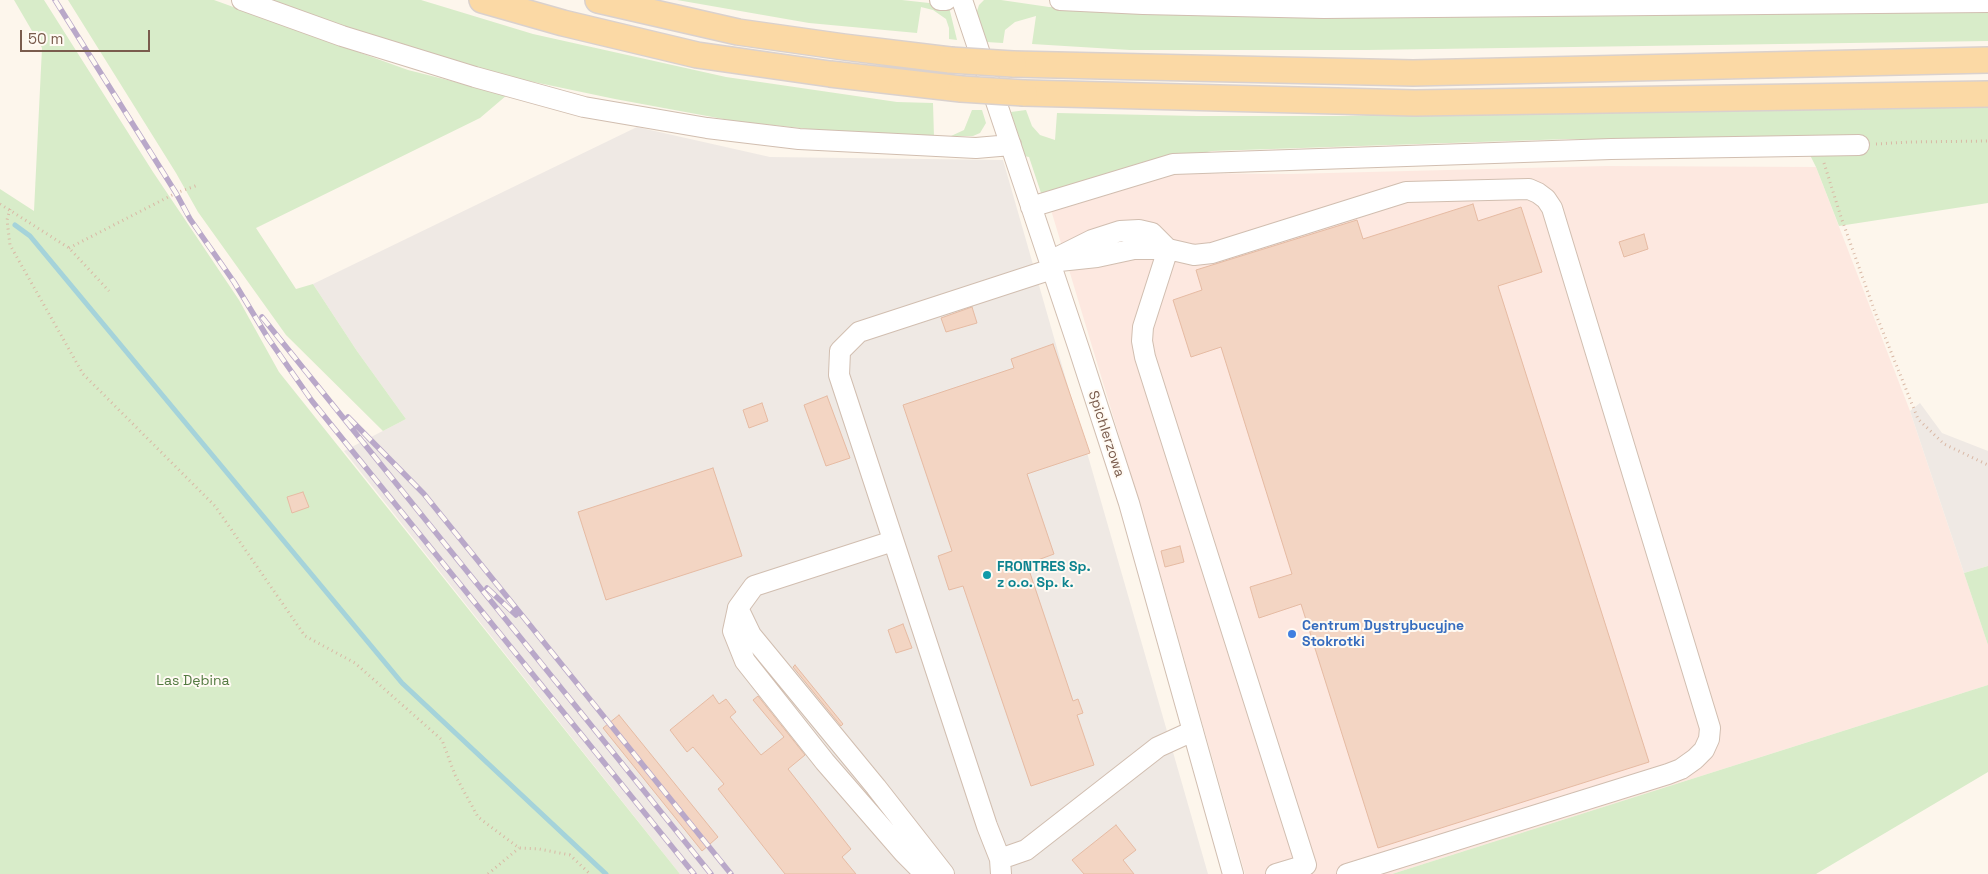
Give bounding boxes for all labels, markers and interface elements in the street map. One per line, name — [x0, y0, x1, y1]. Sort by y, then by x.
scale bar — [22, 20, 152, 52]
text: 50 m — [28, 29, 63, 48]
street label: Spichlerzowa — [1084, 389, 1128, 479]
place label: FRONTRES Sp. z o.o. Sp. k. — [997, 559, 1091, 592]
marker: FRONTRES Sp. z o.o. Sp. k. — [981, 569, 993, 581]
place label: Centrum Dystrybucyjne Stokrotki — [1302, 618, 1464, 650]
marker: Centrum Dystrybucyjne Stokrotki — [1286, 628, 1298, 640]
park label: Las Dębina — [156, 673, 230, 689]

